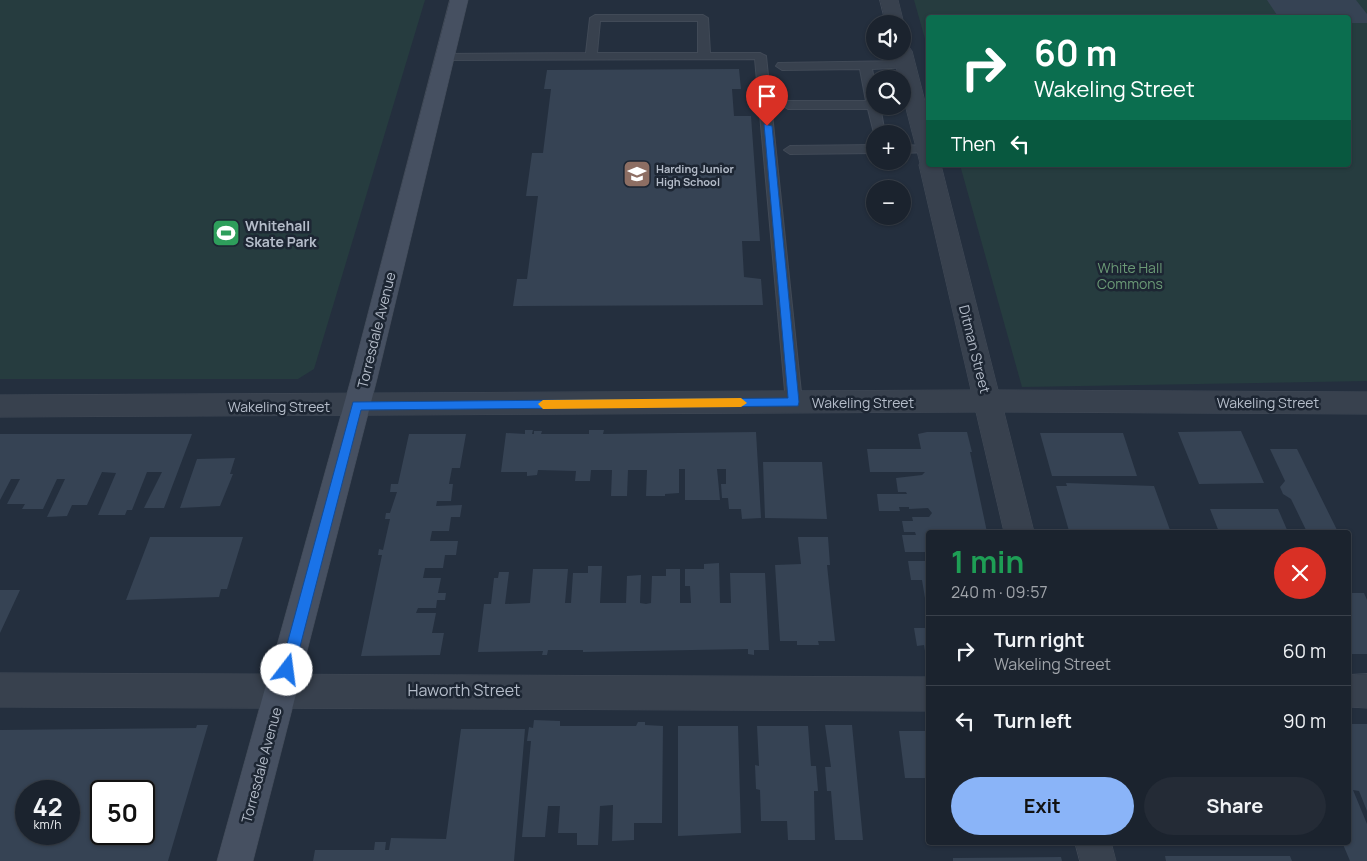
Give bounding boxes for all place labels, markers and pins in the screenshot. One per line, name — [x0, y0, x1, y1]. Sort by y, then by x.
pin — [746, 75, 788, 126]
school or university icon: Harding Junior High School — [622, 159, 652, 189]
place label: Harding Junior High School — [656, 161, 734, 189]
place label: Whitehall Skate Park — [245, 216, 317, 251]
sports icon: Whitehall Skate Park — [211, 218, 241, 248]

